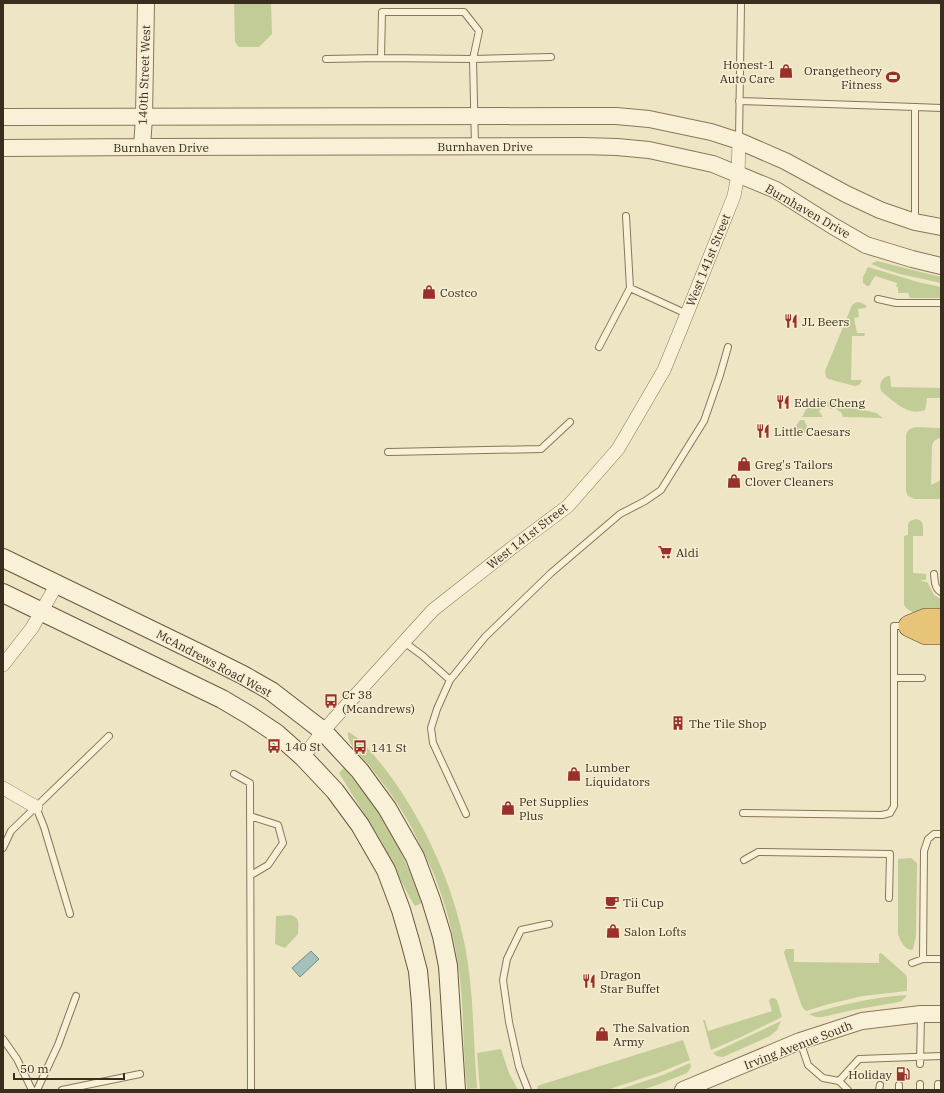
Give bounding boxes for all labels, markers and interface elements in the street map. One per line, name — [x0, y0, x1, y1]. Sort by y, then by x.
street label: 140th Street West — [135, 25, 153, 125]
place label: Honest-1 Auto Care — [720, 57, 775, 86]
shop icon: Honest-1 Auto Care — [778, 63, 794, 79]
place label: Orangetheory Fitness — [804, 63, 883, 92]
sports icon: Orangetheory Fitness — [885, 69, 901, 85]
street label: Burnhaven Drive — [437, 139, 533, 154]
street label: Burnhaven Drive — [113, 140, 209, 155]
street label: Burnhaven Drive — [763, 181, 853, 241]
street label: West 141st Street — [683, 212, 733, 308]
shop icon: Costco — [421, 284, 437, 300]
place label: Costco — [440, 285, 478, 300]
restaurant icon: JL Beers — [783, 313, 799, 329]
place label: JL Beers — [802, 314, 850, 329]
restaurant icon: Eddie Cheng — [775, 394, 791, 410]
place label: Eddie Cheng — [794, 395, 866, 410]
restaurant icon: Little Caesars — [755, 423, 771, 439]
place label: Little Caesars — [774, 424, 850, 439]
shop icon: Greg's Tailors — [736, 456, 752, 472]
place label: Greg's Tailors — [755, 457, 833, 472]
shop icon: Clover Cleaners — [726, 473, 742, 489]
place label: Clover Cleaners — [745, 474, 834, 489]
street label: West 141st Street — [484, 500, 570, 572]
supermarket icon: Aldi — [657, 544, 673, 560]
place label: Aldi — [676, 545, 699, 560]
street label: McAndrews Road West — [154, 626, 274, 700]
place label: Cr 38 (Mcandrews) — [342, 687, 415, 716]
bus stop icon: Cr 38 (Mcandrews) — [323, 693, 339, 709]
building icon: The Tile Shop — [670, 715, 686, 731]
place label: The Tile Shop — [689, 716, 767, 731]
bus stop icon: 140 St — [266, 738, 282, 754]
place label: 140 St — [285, 739, 321, 754]
bus stop icon: 141 St — [352, 739, 368, 755]
place label: 141 St — [371, 740, 407, 755]
place label: Lumber Liquidators — [585, 760, 650, 789]
shop icon: Lumber Liquidators — [566, 766, 582, 782]
place label: Pet Supplies Plus — [519, 794, 589, 823]
shop icon: Pet Supplies Plus — [500, 800, 516, 816]
cafe icon: Tii Cup — [604, 894, 620, 910]
place label: Tii Cup — [623, 895, 664, 910]
shop icon: Salon Lofts — [605, 923, 621, 939]
place label: Salon Lofts — [624, 924, 687, 939]
place label: Dragon Star Buffet — [600, 967, 660, 996]
restaurant icon: Dragon Star Buffet — [581, 973, 597, 989]
street label: Irving Avenue South — [742, 1017, 855, 1073]
place label: The Salvation Army — [613, 1020, 690, 1049]
shop icon: The Salvation Army — [594, 1026, 610, 1042]
scale bar — [14, 1055, 124, 1081]
text: 50 m — [20, 1061, 49, 1076]
fuel station icon: Holiday — [895, 1066, 911, 1082]
place label: Holiday — [848, 1067, 893, 1082]

